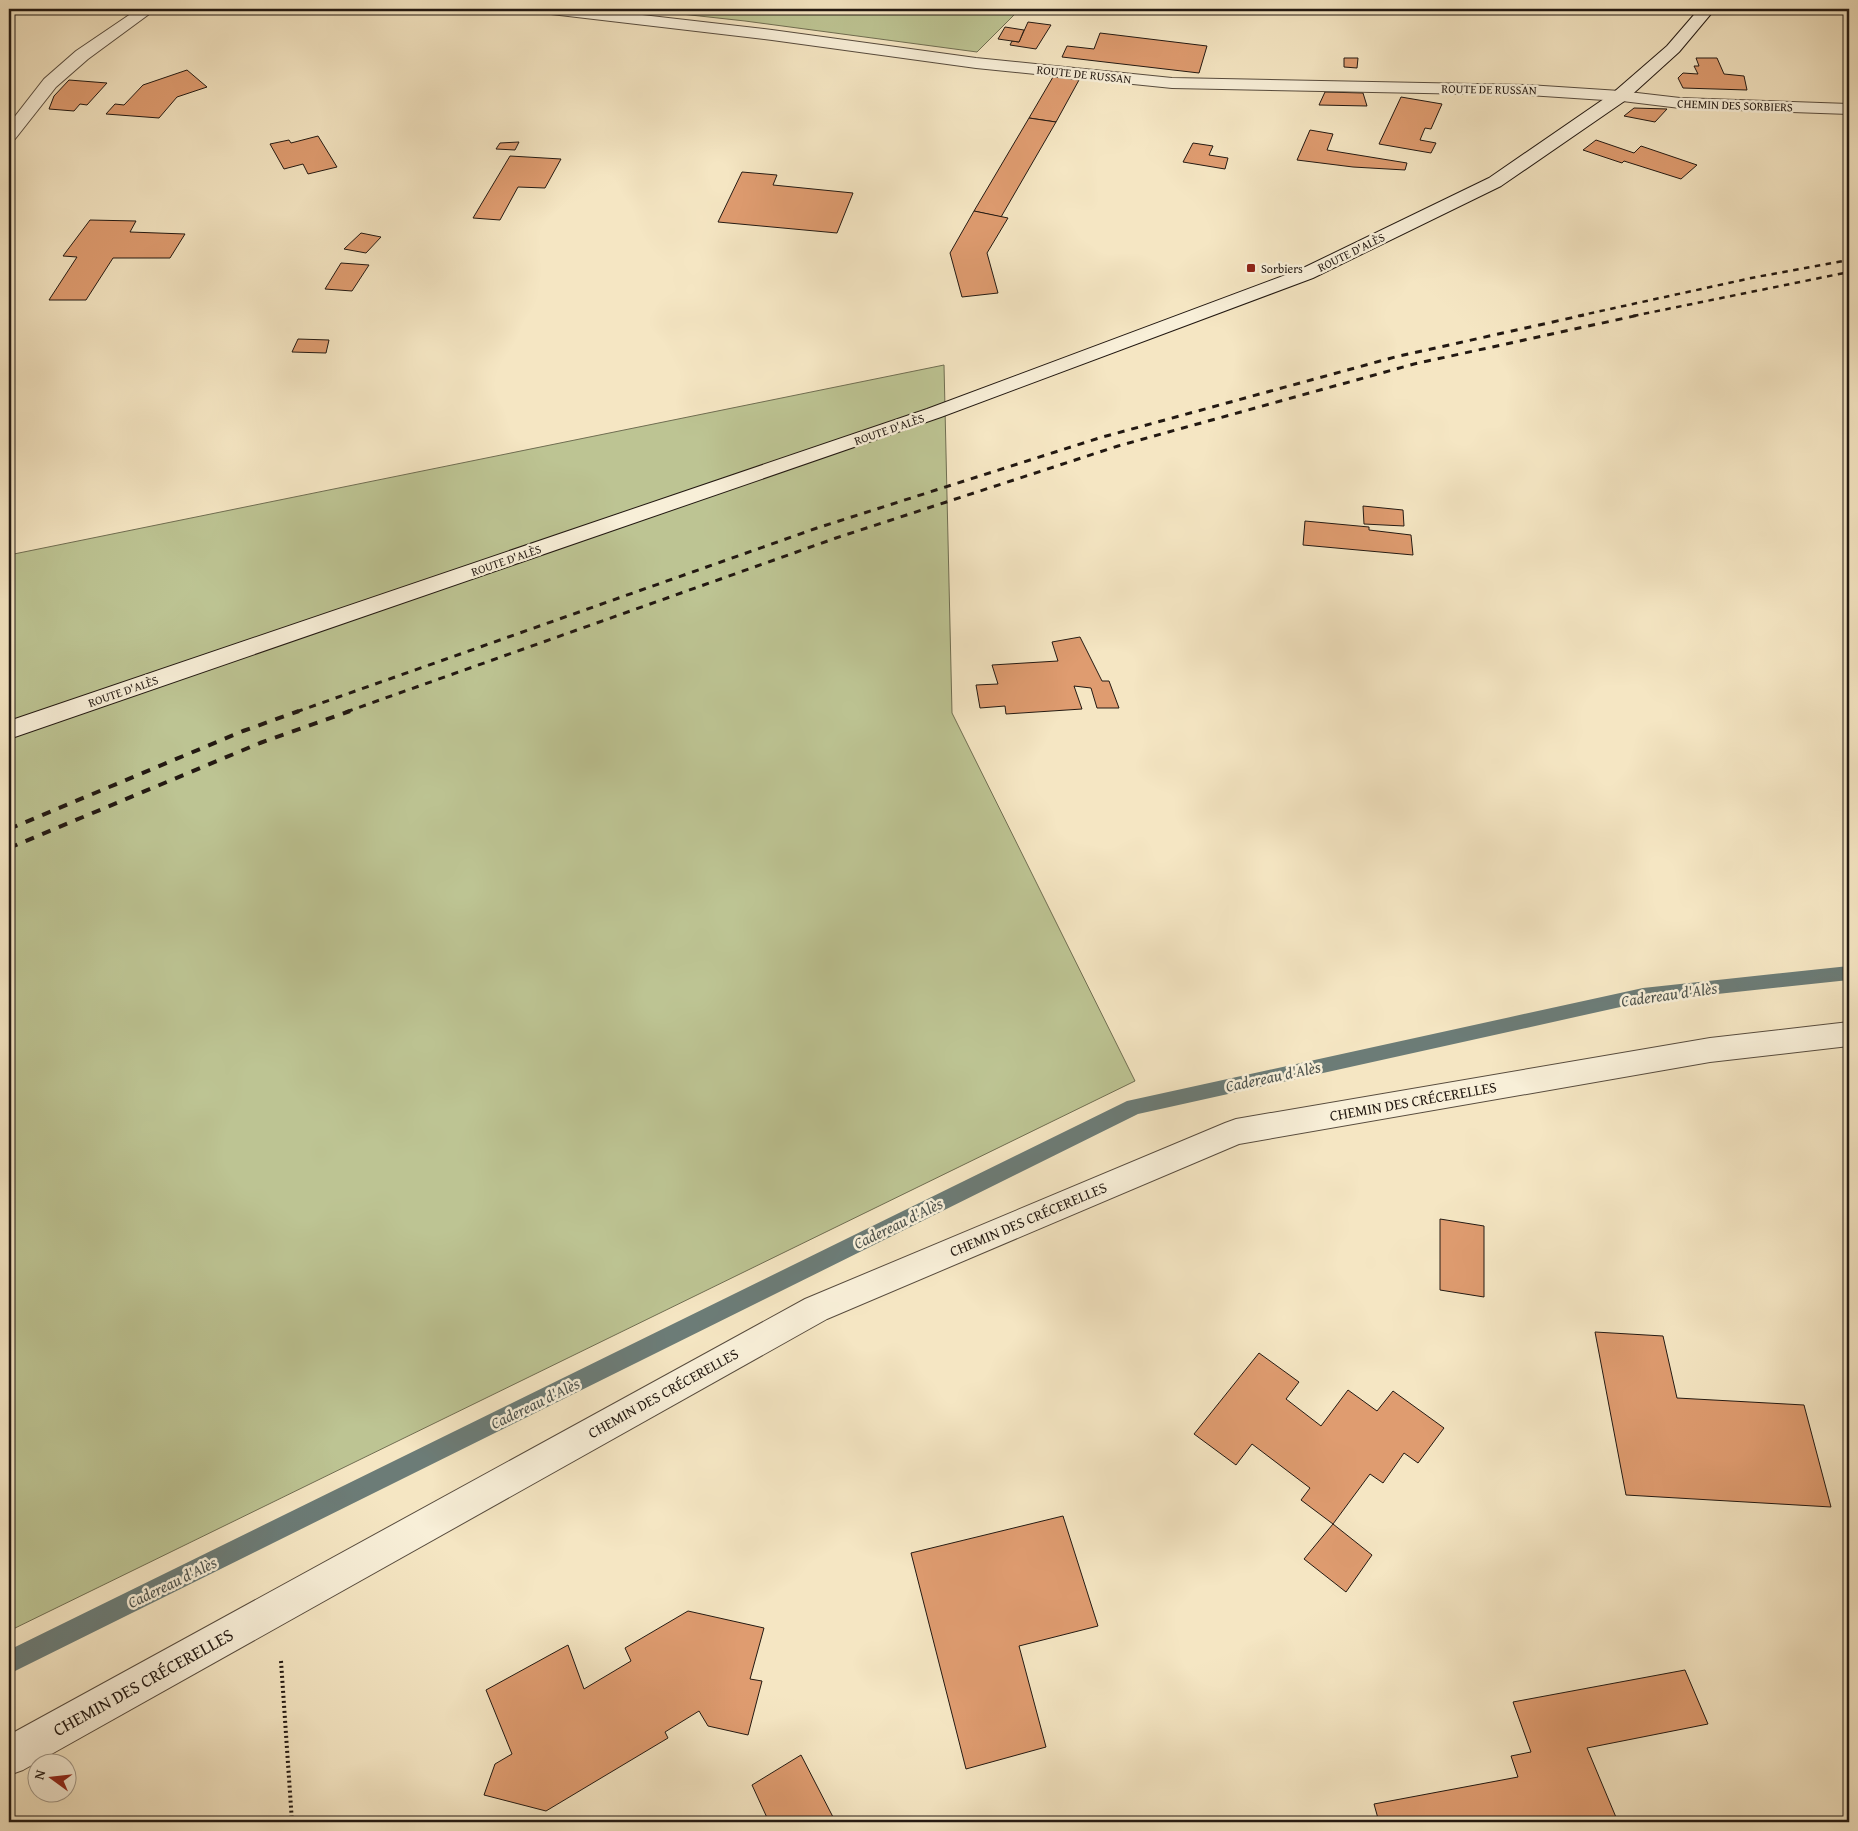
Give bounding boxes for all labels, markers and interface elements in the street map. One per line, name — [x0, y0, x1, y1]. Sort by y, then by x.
street label: ROUTE DE RUSSAN — [1036, 61, 1132, 87]
street label: ROUTE DE RUSSAN — [1441, 80, 1537, 98]
street label: CHEMIN DES SORBIERS — [1677, 94, 1793, 116]
street label: ROUTE D'ALÈS — [1314, 228, 1388, 276]
place label: Sorbiers — [1261, 260, 1303, 277]
marker: Sorbiers — [1245, 262, 1257, 274]
street label: ROUTE D'ALÈS — [852, 409, 926, 449]
street label: ROUTE D'ALÈS — [469, 540, 543, 580]
street label: ROUTE D'ALÈS — [86, 671, 160, 711]
water label: Cadereau d'Alès — [1620, 975, 1719, 1013]
water label: Cadereau d'Alès — [1223, 1054, 1323, 1098]
street label: CHEMIN DES CRÉCERELLES — [1328, 1076, 1498, 1126]
street label: CHEMIN DES CRÉCERELLES — [946, 1176, 1110, 1262]
water label: Cadereau d'Alès — [849, 1191, 947, 1255]
street label: CHEMIN DES CRÉCERELLES — [584, 1343, 742, 1443]
water label: Cadereau d'Alès — [486, 1371, 584, 1435]
water label: Cadereau d'Alès — [123, 1550, 221, 1614]
street label: CHEMIN DES CRÉCERELLES — [48, 1621, 238, 1743]
north arrow — [28, 1754, 78, 1804]
text: N — [29, 1767, 50, 1782]

